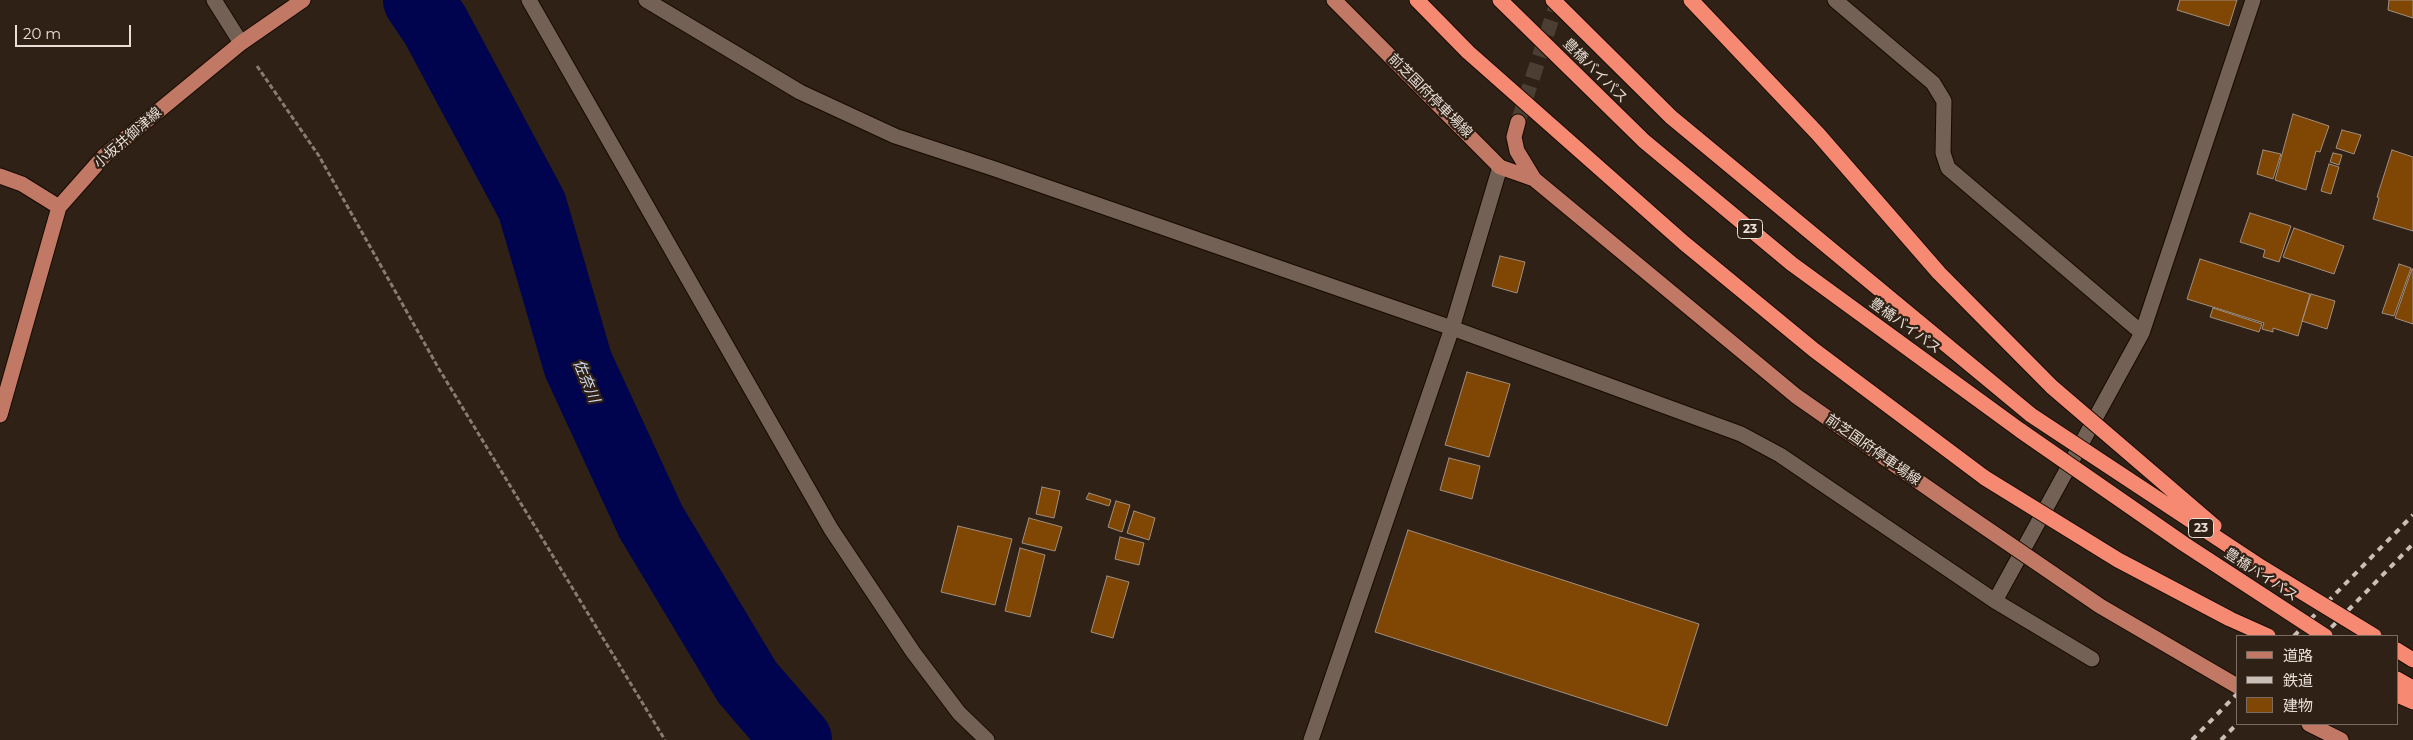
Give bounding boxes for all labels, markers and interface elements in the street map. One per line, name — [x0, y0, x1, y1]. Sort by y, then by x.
scale bar — [18, 15, 134, 47]
text: 20 m — [23, 24, 61, 43]
street label: 豊橋バイパス — [1559, 35, 1631, 107]
street label: 前芝国府停車場線 — [1384, 50, 1476, 142]
street label: 小坂井御津線 — [91, 104, 165, 172]
road number: 23 — [1738, 220, 1762, 238]
street label: 豊橋バイパス — [1866, 295, 1944, 357]
water label: 佐奈川 — [569, 357, 603, 405]
street label: 前芝国府停車場線 — [1822, 411, 1924, 489]
road number: 23 — [2188, 518, 2214, 538]
street label: 豊橋バイパス — [2221, 545, 2301, 605]
legend — [2236, 635, 2398, 725]
text: 道路 — [2283, 646, 2313, 665]
text: 鉄道 — [2283, 671, 2313, 690]
text: 建物 — [2283, 696, 2313, 715]

